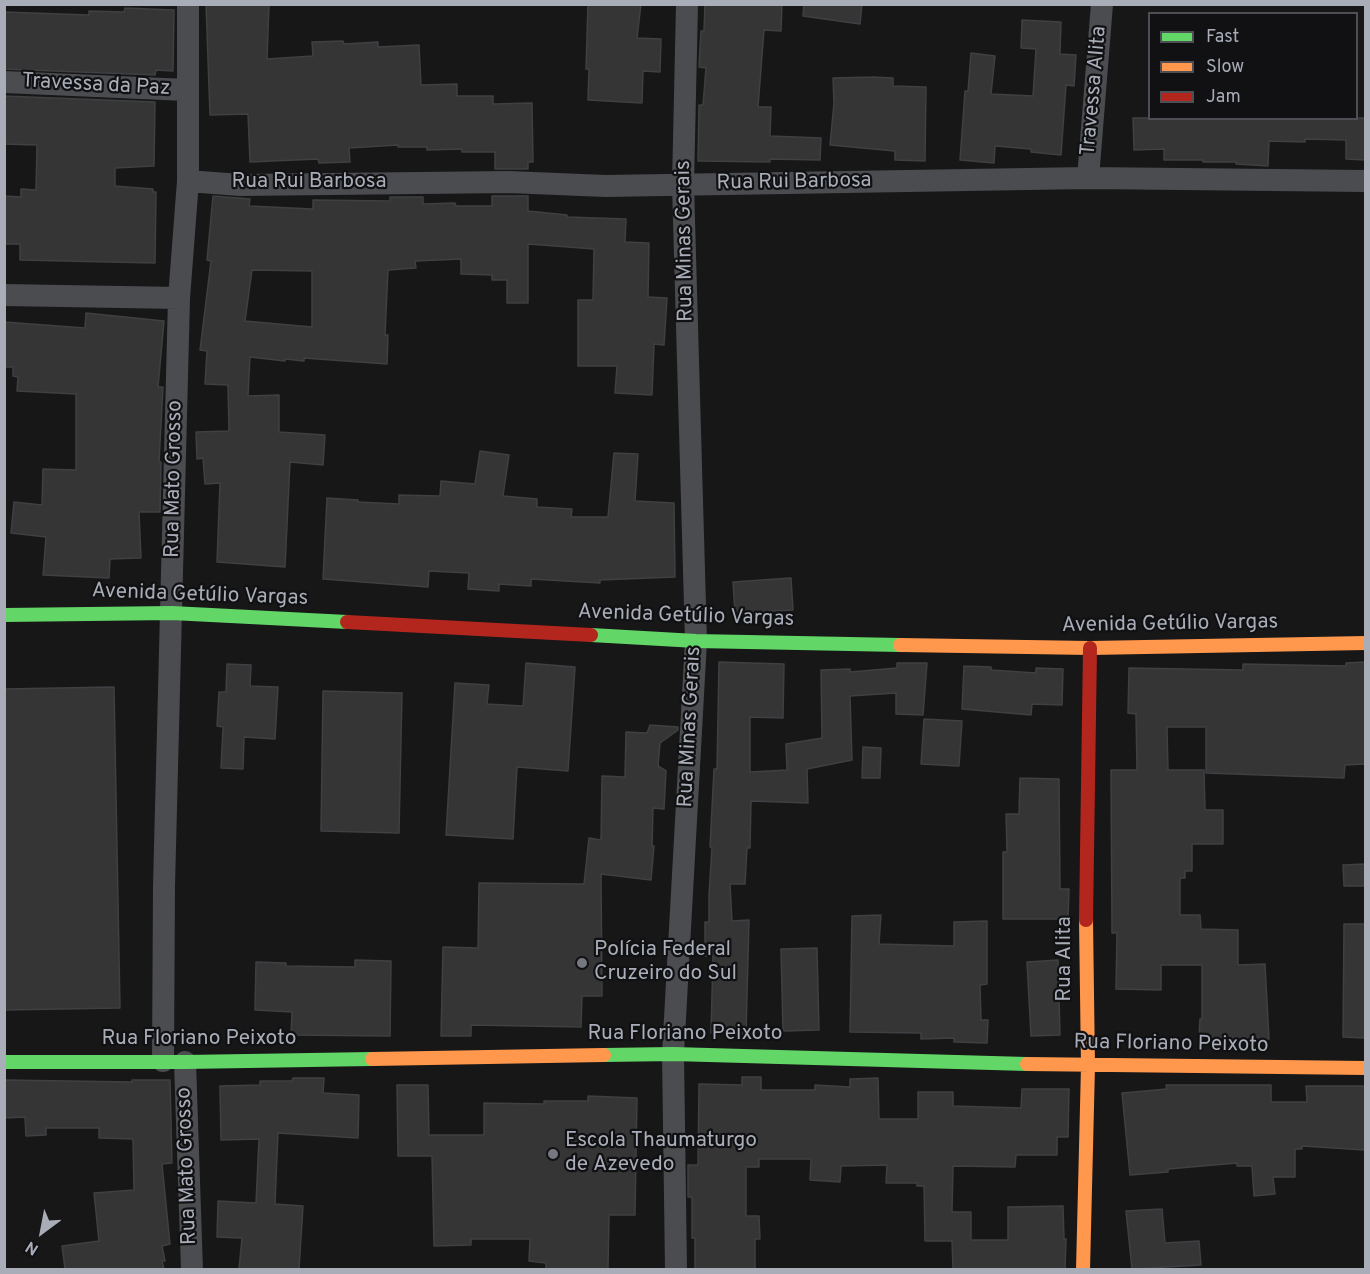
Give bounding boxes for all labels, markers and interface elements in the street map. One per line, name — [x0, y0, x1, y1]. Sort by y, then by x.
legend — [1148, 12, 1358, 120]
street label: Travessa Alita — [1077, 25, 1113, 157]
text: Fast — [1206, 26, 1239, 49]
text: Slow — [1206, 56, 1244, 79]
street label: Travessa da Paz — [21, 70, 171, 102]
text: Jam — [1206, 86, 1241, 109]
street label: Rua Minas Gerais — [672, 160, 700, 322]
street label: Rua Rui Barbosa — [716, 169, 872, 197]
street label: Rua Rui Barbosa — [231, 170, 387, 196]
street label: Rua Mato Grosso — [161, 400, 189, 558]
street label: Avenida Getúlio Vargas — [91, 580, 309, 612]
street label: Avenida Getúlio Vargas — [577, 601, 795, 633]
street label: Avenida Getúlio Vargas — [1061, 611, 1279, 639]
street label: Rua Minas Gerais — [674, 646, 708, 808]
street label: Rua Alita — [1053, 916, 1079, 1002]
place label: Polícia Federal Cruzeiro do Sul — [594, 938, 737, 988]
marker: Polícia Federal Cruzeiro do Sul — [575, 956, 589, 970]
street label: Rua Floriano Peixoto — [587, 1022, 783, 1048]
street label: Rua Floriano Peixoto — [101, 1027, 297, 1053]
street label: Rua Floriano Peixoto — [1073, 1031, 1269, 1059]
street label: Rua Mato Grosso — [173, 1087, 203, 1245]
place label: Escola Thaumaturgo de Azevedo — [565, 1129, 757, 1179]
marker: Escola Thaumaturgo de Azevedo — [546, 1147, 560, 1161]
north arrow — [12, 1202, 72, 1262]
text: N — [22, 1236, 43, 1259]

